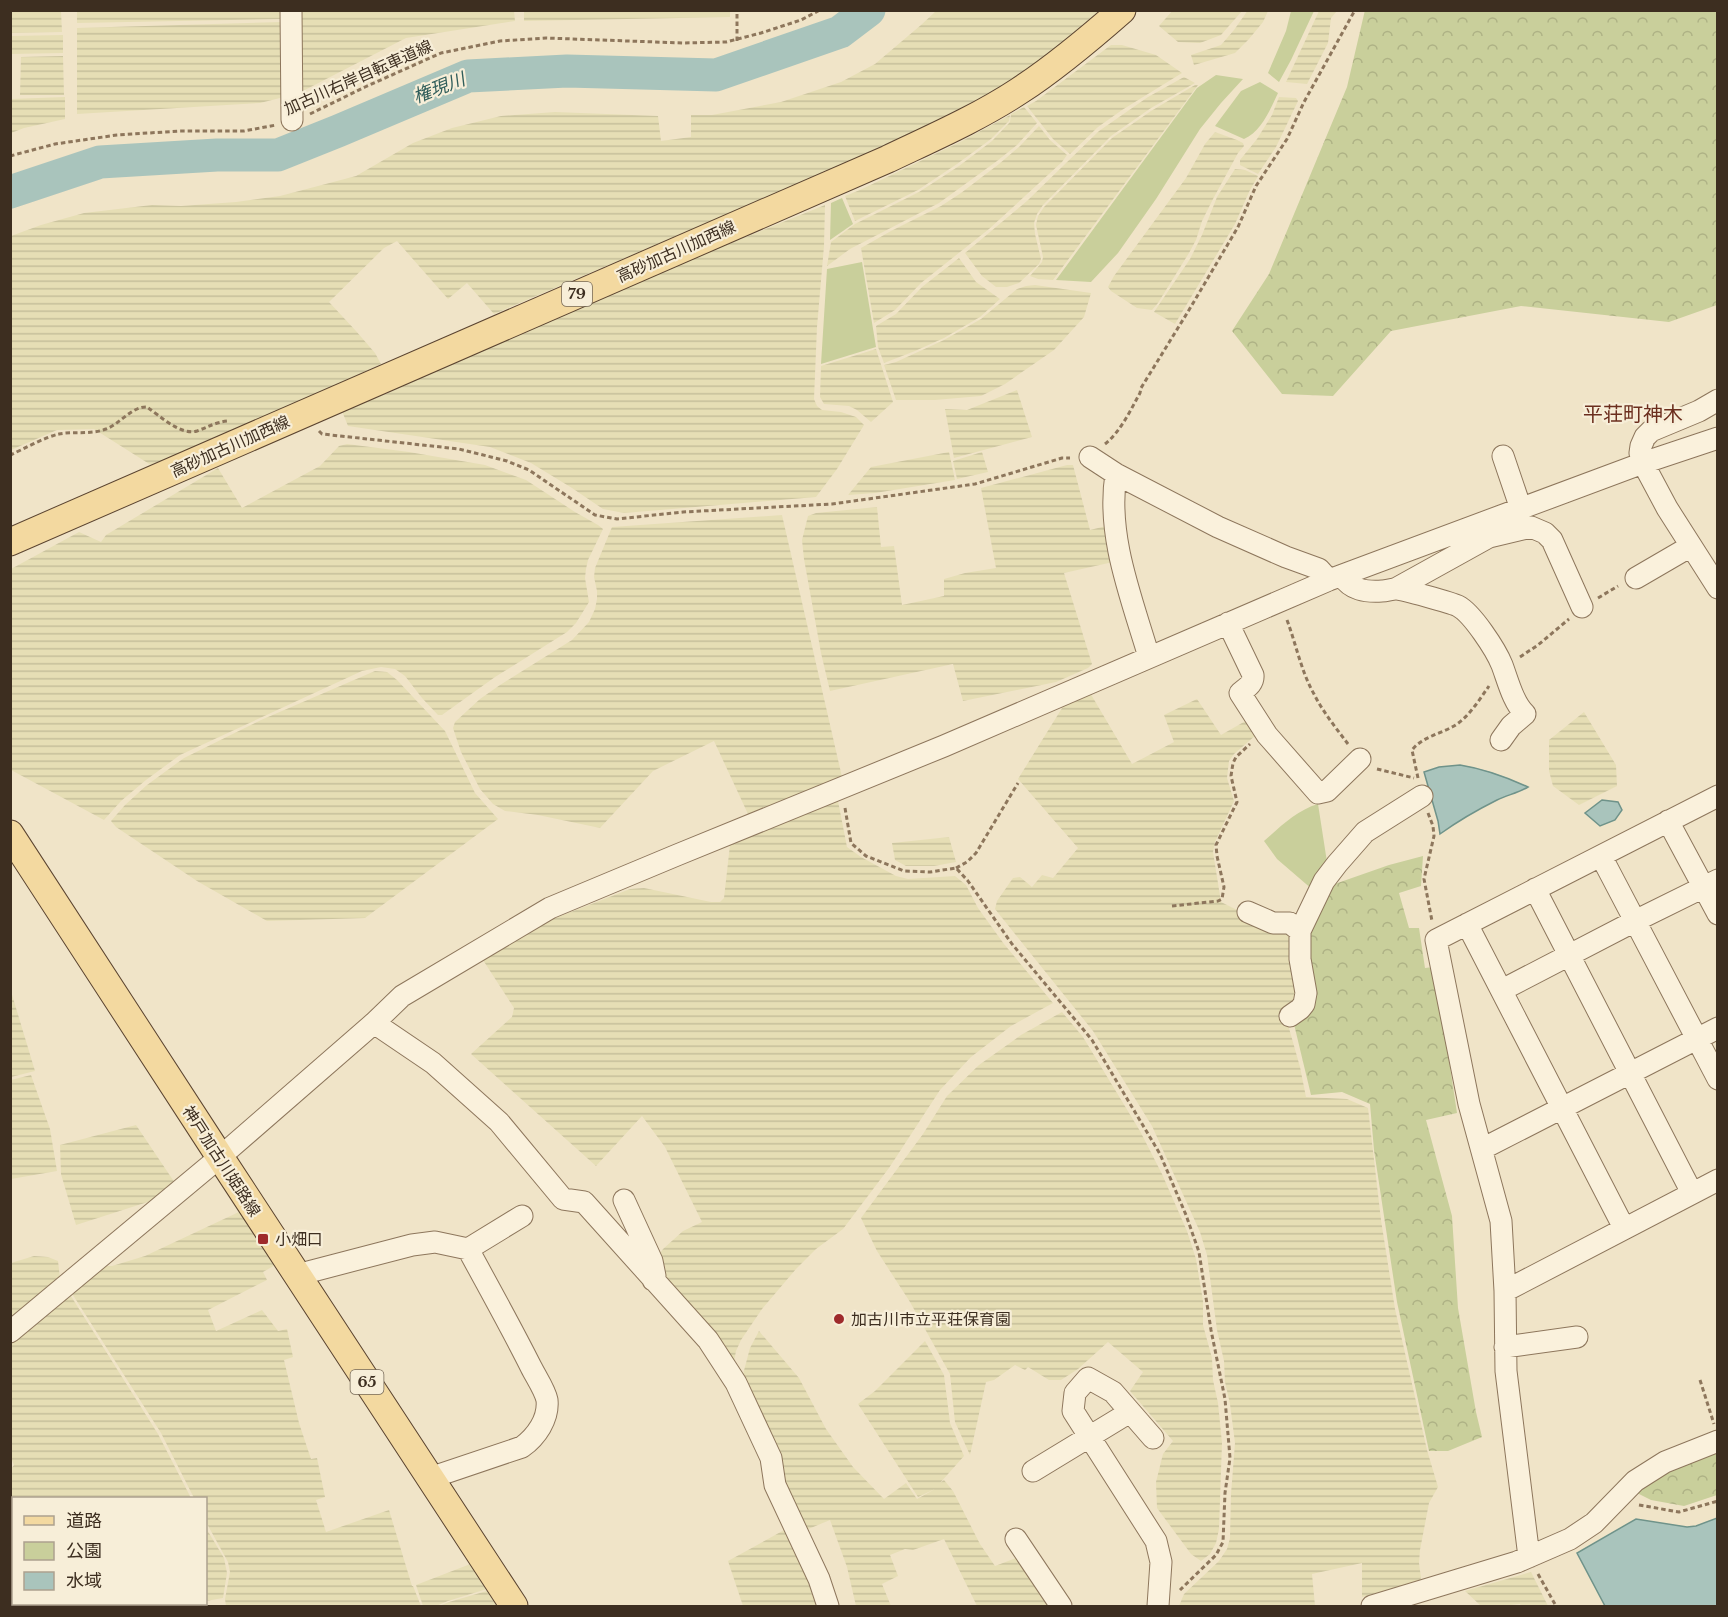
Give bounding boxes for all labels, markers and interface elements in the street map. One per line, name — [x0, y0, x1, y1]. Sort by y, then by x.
street label: 加古川右岸自転車道線 — [281, 35, 435, 119]
water label: 権現川 — [410, 67, 470, 108]
street label: 高砂加古川加西線 — [613, 216, 739, 286]
road number: 79 — [562, 282, 592, 306]
district label: 平荘町神木 — [1583, 402, 1683, 426]
street label: 高砂加古川加西線 — [167, 411, 293, 481]
street label: 神戸加古川姫路線 — [179, 1102, 265, 1220]
place label: 小畑口 — [275, 1229, 323, 1249]
marker: 小畑口 — [256, 1232, 270, 1246]
place label: 加古川市立平荘保育園 — [851, 1309, 1011, 1329]
marker: 加古川市立平荘保育園 — [832, 1312, 846, 1326]
road number: 65 — [350, 1370, 384, 1394]
legend — [12, 1497, 207, 1605]
text: 道路 — [66, 1510, 102, 1532]
text: 公園 — [66, 1540, 102, 1562]
text: 水域 — [66, 1570, 102, 1592]

